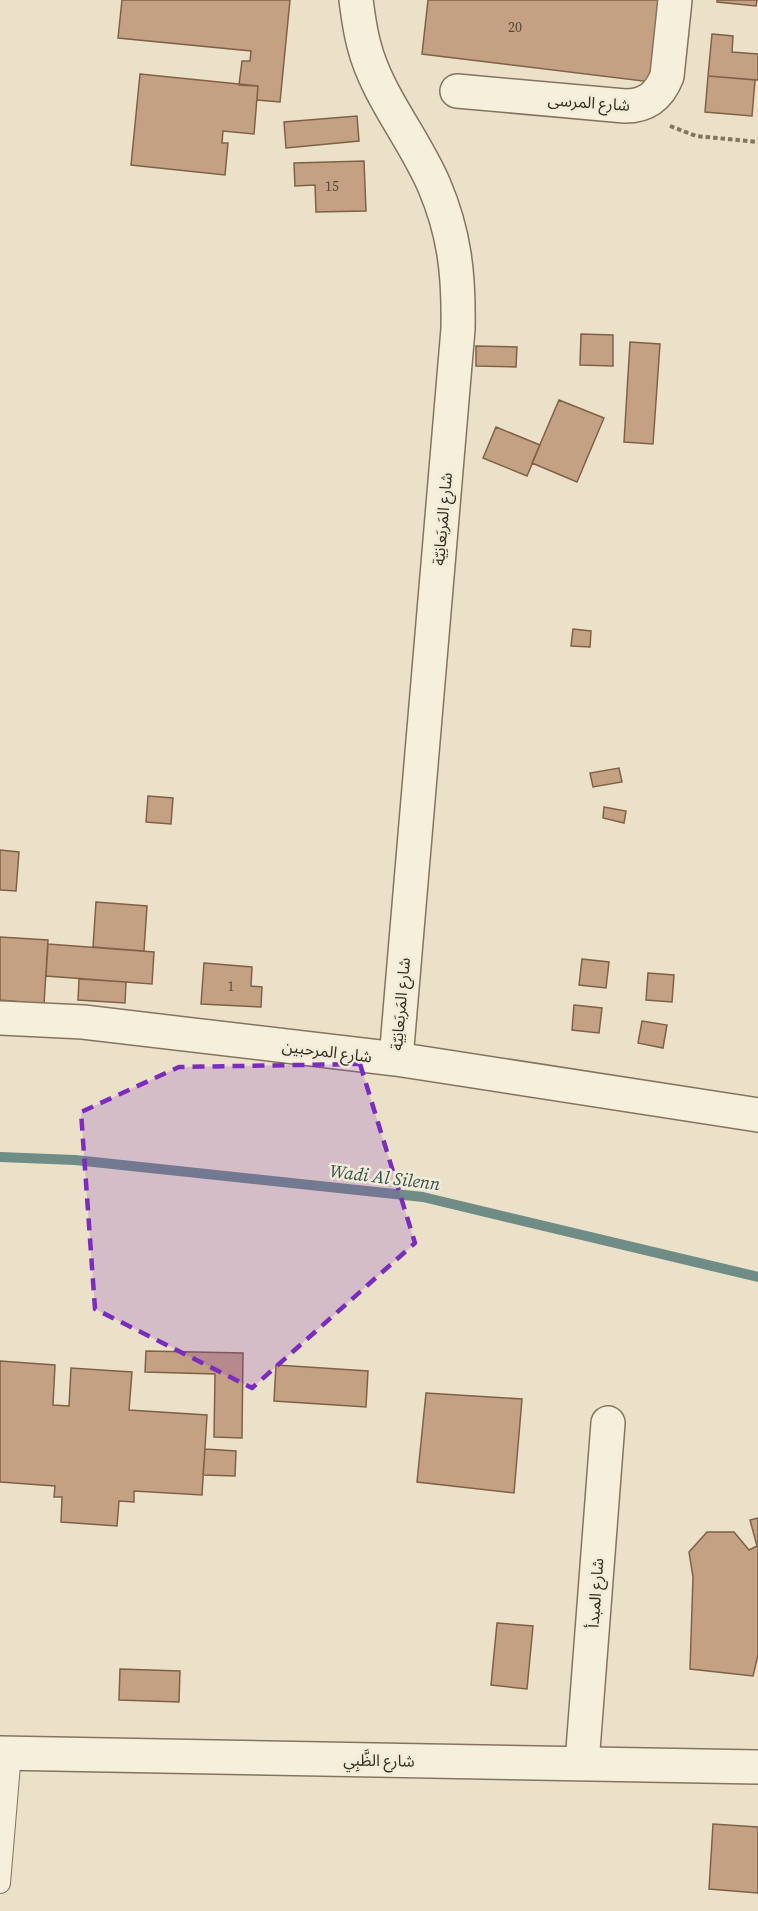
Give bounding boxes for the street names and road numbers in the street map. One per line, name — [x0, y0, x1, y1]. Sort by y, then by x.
street label: شارع المرسى — [547, 88, 631, 118]
street label: شارع المَربَعانِيّة — [427, 472, 459, 567]
street label: شارع المَربَعانِيّة — [385, 957, 417, 1052]
street label: شارع المرحبين — [281, 1035, 373, 1069]
street label: شارع المبدأ — [582, 1557, 610, 1629]
street label: شارع الظَّبِي — [343, 1748, 415, 1774]

